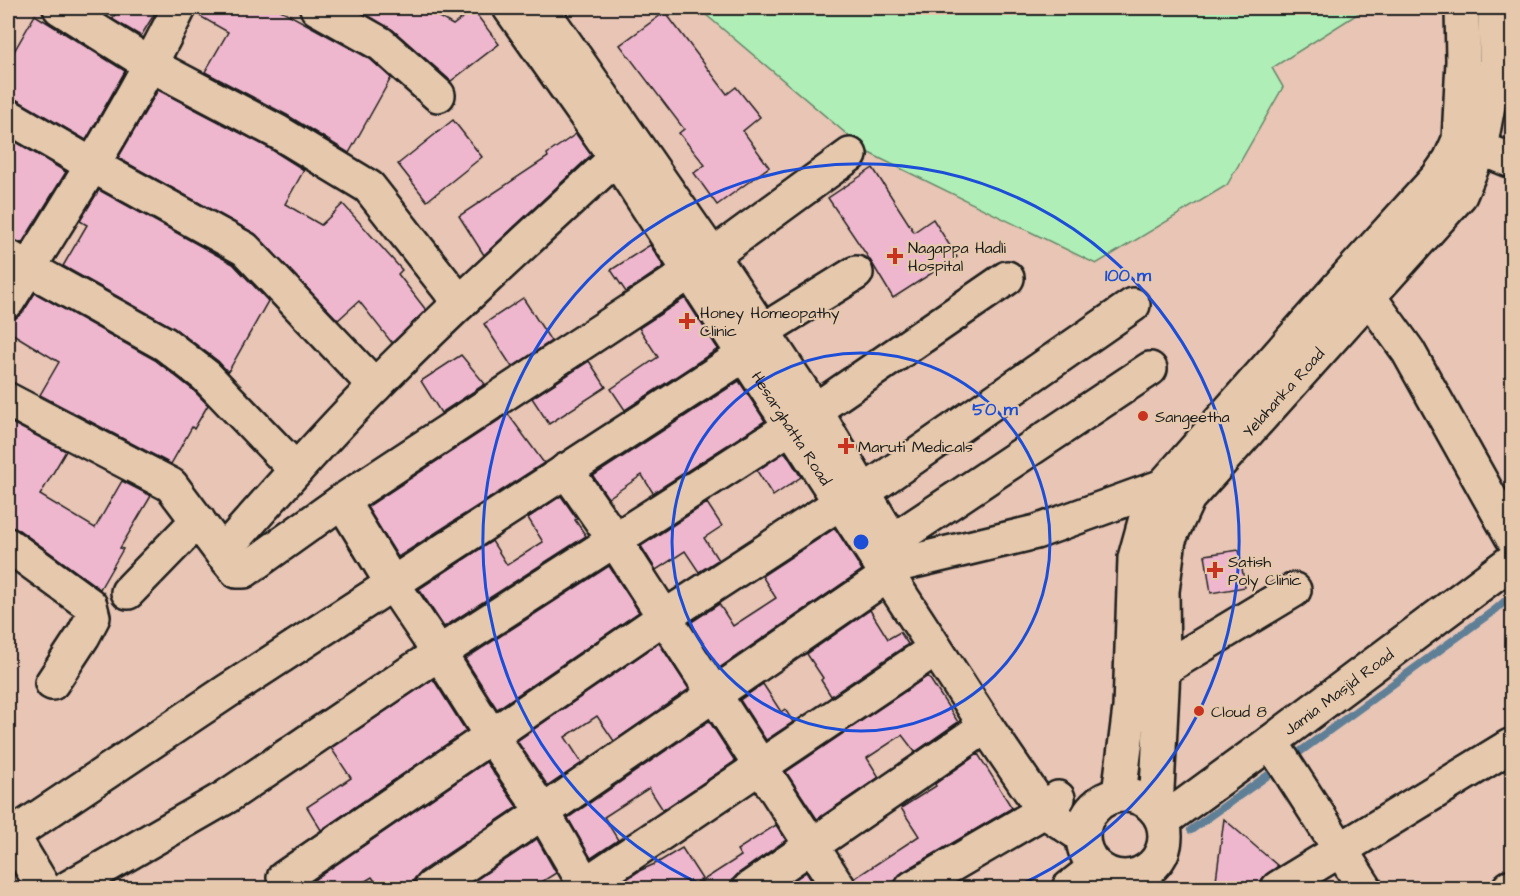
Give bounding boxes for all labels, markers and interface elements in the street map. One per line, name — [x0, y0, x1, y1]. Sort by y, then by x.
place label: Nagappa Hadli Hospital — [908, 237, 1006, 277]
marker: Nagappa Hadli Hospital — [886, 247, 904, 265]
text: 100 m — [1105, 263, 1152, 288]
place label: Honey Homeopathy Clinic — [700, 302, 840, 342]
marker: Honey Homeopathy Clinic — [678, 312, 696, 330]
street label: Yelahanka Road — [1238, 343, 1330, 442]
street label: Hesarghatta Road — [746, 367, 836, 490]
text: 50 m — [972, 397, 1019, 422]
place label: Sangeetha — [1155, 406, 1230, 429]
marker: Sangeetha — [1136, 409, 1150, 423]
place label: Maruti Medicals — [858, 436, 973, 458]
marker: Maruti Medicals — [839, 439, 853, 453]
centre of rings — [851, 532, 871, 552]
place label: Satish Poly Clinic — [1228, 551, 1302, 592]
marker: Satish Poly Clinic — [1206, 561, 1224, 579]
street label: Jamia Masjid Road — [1280, 644, 1398, 741]
place label: Cloud 8 — [1211, 701, 1267, 723]
marker: Cloud 8 — [1192, 704, 1206, 718]

